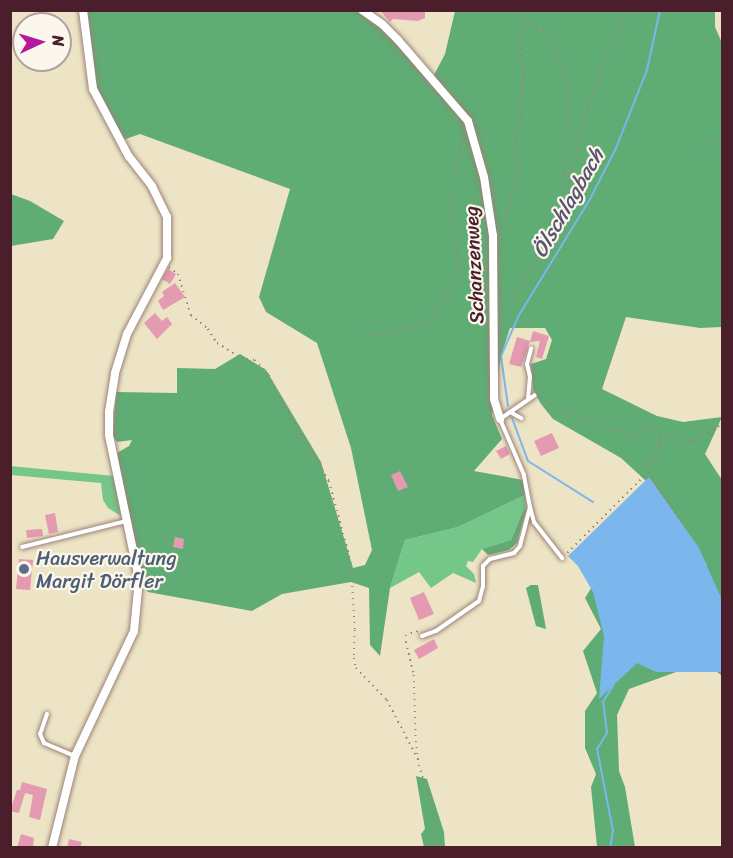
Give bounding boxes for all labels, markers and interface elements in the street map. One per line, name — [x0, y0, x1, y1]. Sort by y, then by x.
north arrow — [12, 12, 72, 72]
text: N — [44, 34, 73, 47]
water label: Ölschlagbach — [527, 144, 609, 262]
street label: Schanzenweg — [459, 205, 489, 325]
place label: Hausverwaltung Margit Dörfler — [36, 546, 176, 593]
marker: Hausverwaltung Margit Dörfler — [17, 562, 31, 576]

